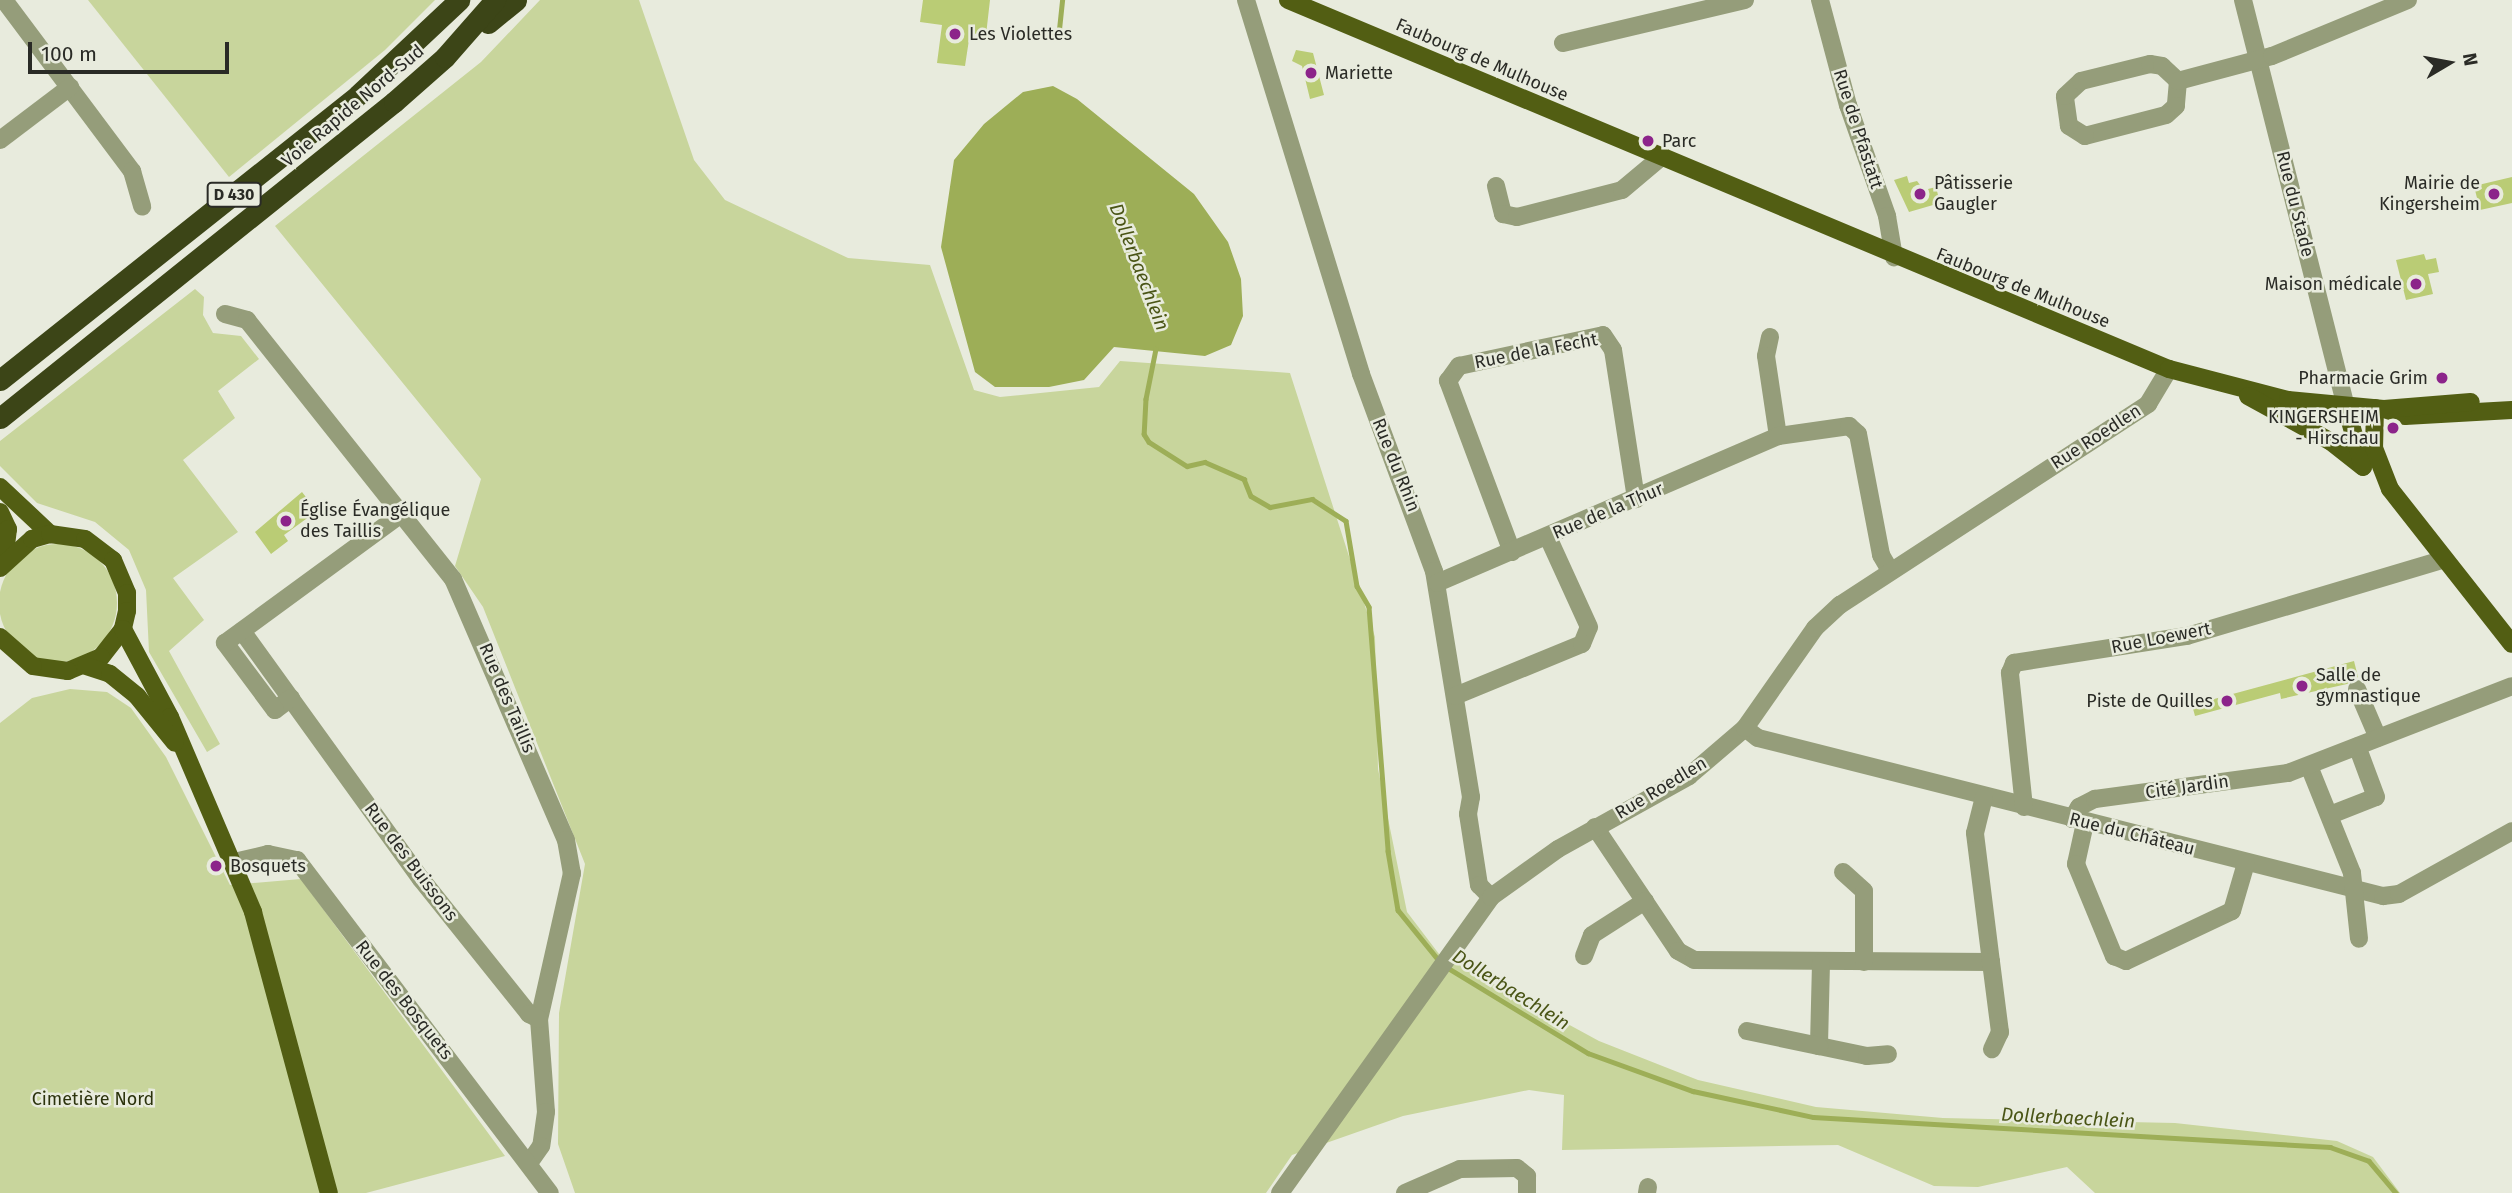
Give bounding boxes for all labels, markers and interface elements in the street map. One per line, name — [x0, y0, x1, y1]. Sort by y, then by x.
street label: Faubourg de Mulhouse — [1392, 14, 1572, 106]
place label: Les Violettes — [969, 23, 1072, 45]
marker: Les Violettes — [947, 26, 963, 42]
scale bar — [32, 28, 233, 72]
north arrow — [2414, 28, 2484, 98]
street label: Voie Rapide Nord-Sud — [278, 40, 428, 172]
text: 100 m — [41, 41, 97, 67]
text: N — [2458, 51, 2483, 67]
place label: Mariette — [1325, 62, 1393, 84]
marker: Mariette — [1303, 65, 1319, 81]
street label: Rue de Pfastatt — [1828, 66, 1888, 192]
place label: Parc — [1662, 130, 1696, 152]
marker: Parc — [1640, 133, 1656, 149]
street label: Rue du Stade — [2271, 149, 2319, 259]
place label: Pâtisserie Gaugler — [1934, 173, 2013, 216]
place label: Mairie de Kingersheim — [2379, 173, 2480, 216]
road number: D 430 — [206, 182, 262, 208]
marker: Pâtisserie Gaugler — [1912, 186, 1928, 202]
marker: Mairie de Kingersheim — [2486, 186, 2502, 202]
water label: Dollerbaechlein — [1104, 200, 1174, 334]
street label: Faubourg de Mulhouse — [1933, 243, 2113, 333]
place label: Maison médicale — [2265, 273, 2402, 295]
marker: Maison médicale — [2408, 276, 2424, 292]
street label: Rue de la Fecht — [1473, 329, 1599, 373]
place label: Pharmacie Grim — [2298, 367, 2428, 389]
marker: Pharmacie Grim — [2434, 370, 2450, 386]
street label: Rue Roedlen — [2047, 400, 2145, 474]
place label: KINGERSHEIM - Hirschau — [2268, 407, 2379, 450]
street label: Rue du Rhin — [1367, 415, 1425, 515]
marker: KINGERSHEIM - Hirschau — [2385, 420, 2401, 436]
street label: Rue de la Thur — [1549, 478, 1667, 544]
place label: Église Évangélique des Taillis — [300, 500, 450, 542]
marker: Église Évangélique des Taillis — [278, 513, 294, 529]
street label: Rue Loewert — [2109, 618, 2213, 658]
street label: Rue des Taillis — [474, 640, 540, 756]
place label: Salle de gymnastique — [2316, 665, 2421, 708]
marker: Salle de gymnastique — [2294, 678, 2310, 694]
place label: Piste de Quilles — [2086, 690, 2213, 712]
marker: Piste de Quilles — [2219, 693, 2235, 709]
street label: Rue Roedlen — [1611, 752, 1711, 824]
street label: Cité Jardin — [2144, 770, 2230, 804]
street label: Rue des Buissons — [360, 799, 462, 925]
street label: Rue du Château — [2067, 808, 2197, 860]
place label: Bosquets — [230, 855, 306, 877]
marker: Bosquets — [208, 858, 224, 874]
street label: Rue des Bosquets — [351, 936, 457, 1064]
water label: Dollerbaechlein — [1448, 945, 1574, 1035]
park label: Cimetière Nord — [32, 1088, 154, 1110]
water label: Dollerbaechlein — [2000, 1103, 2136, 1133]

